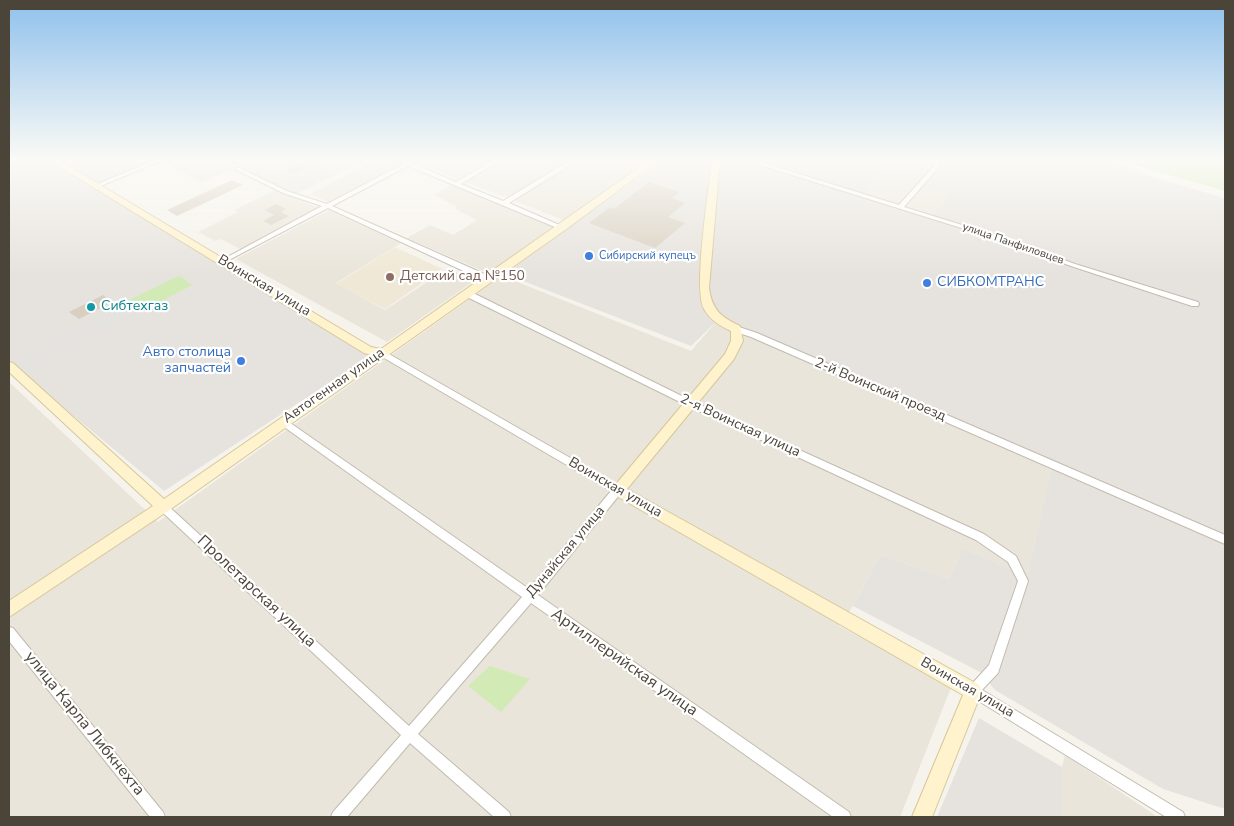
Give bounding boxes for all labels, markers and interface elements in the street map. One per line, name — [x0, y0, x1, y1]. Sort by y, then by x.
street label: улица Панфиловцев — [961, 220, 1065, 268]
place label: Сибирский купецъ — [599, 249, 696, 263]
marker: Сибирский купецъ — [583, 250, 595, 262]
street label: Воинская улица — [214, 252, 314, 320]
place label: Детский сад №150 — [400, 269, 525, 285]
marker: Детский сад №150 — [384, 271, 396, 283]
place label: СИБКОМТРАНС — [937, 275, 1044, 291]
marker: СИБКОМТРАНС — [921, 277, 933, 289]
place label: Сибтехгаз — [101, 299, 168, 315]
marker: Сибтехгаз — [85, 301, 97, 313]
place label: Авто столица запчастей — [143, 345, 231, 378]
street label: Автогенная улица — [280, 345, 388, 427]
marker: Авто столица запчастей — [235, 355, 247, 367]
street label: 2-й Воинский проезд — [812, 355, 948, 425]
street label: 2-я Воинская улица — [677, 391, 803, 461]
street label: Воинская улица — [565, 454, 665, 522]
street label: Дунайская улица — [523, 503, 609, 601]
street label: Пролетарская улица — [193, 532, 319, 652]
street label: Артиллерийская улица — [547, 605, 701, 721]
street label: улица Карла Либкнехта — [20, 648, 148, 800]
street label: Воинская улица — [917, 654, 1017, 722]

